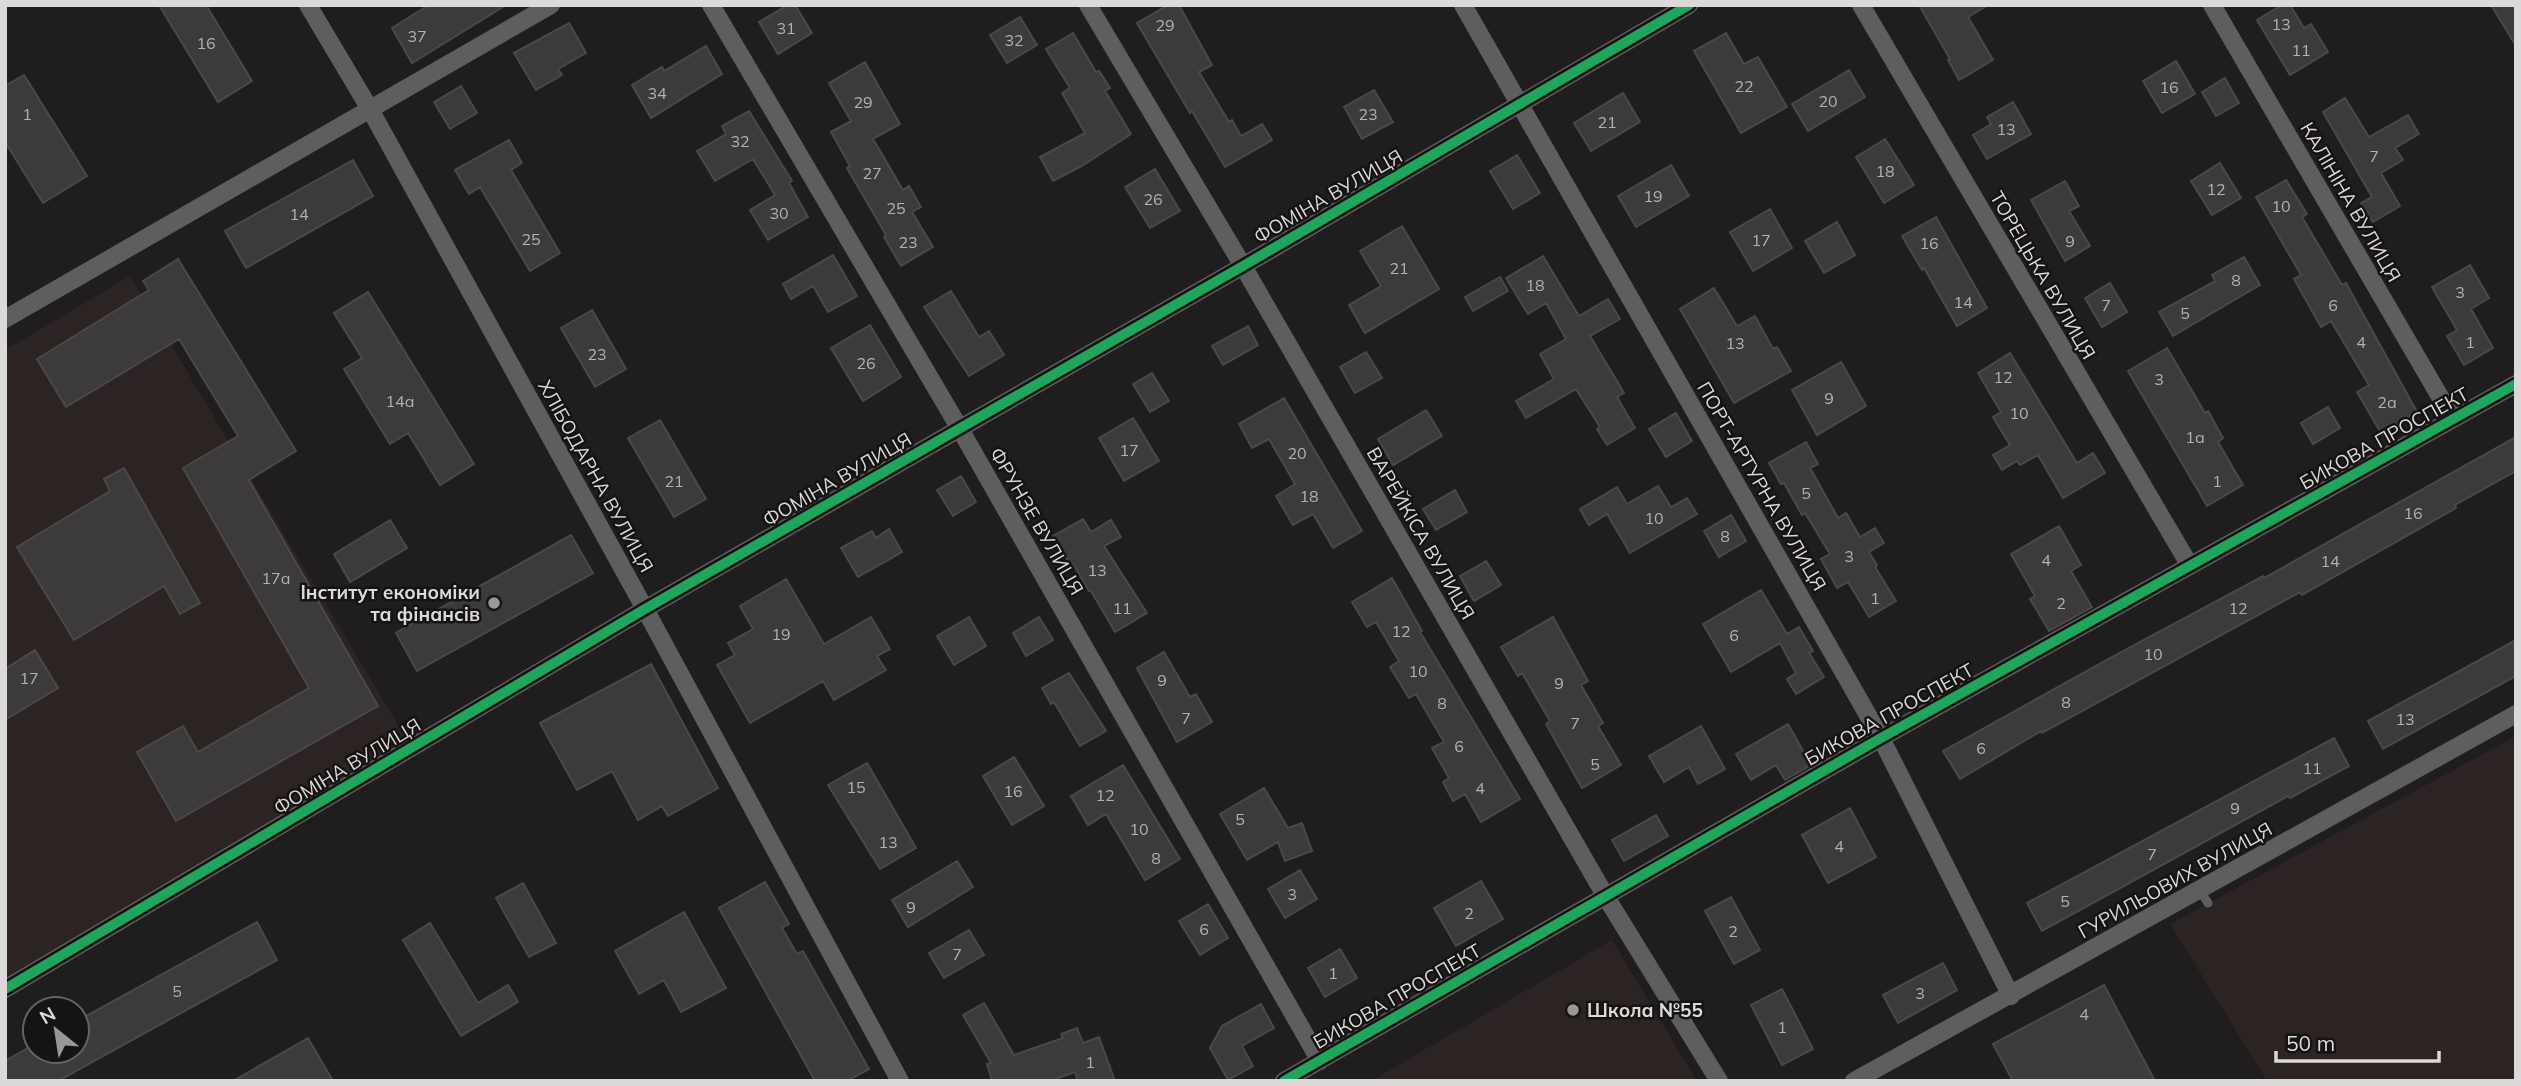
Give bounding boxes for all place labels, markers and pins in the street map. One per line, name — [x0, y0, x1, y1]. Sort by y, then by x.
place label: Інститут економіки та фінансів — [300, 580, 480, 626]
marker: Інститут економіки та фінансів — [486, 595, 502, 611]
place label: Школа №55 — [1587, 998, 1703, 1022]
marker: Школа №55 — [1565, 1002, 1581, 1018]

